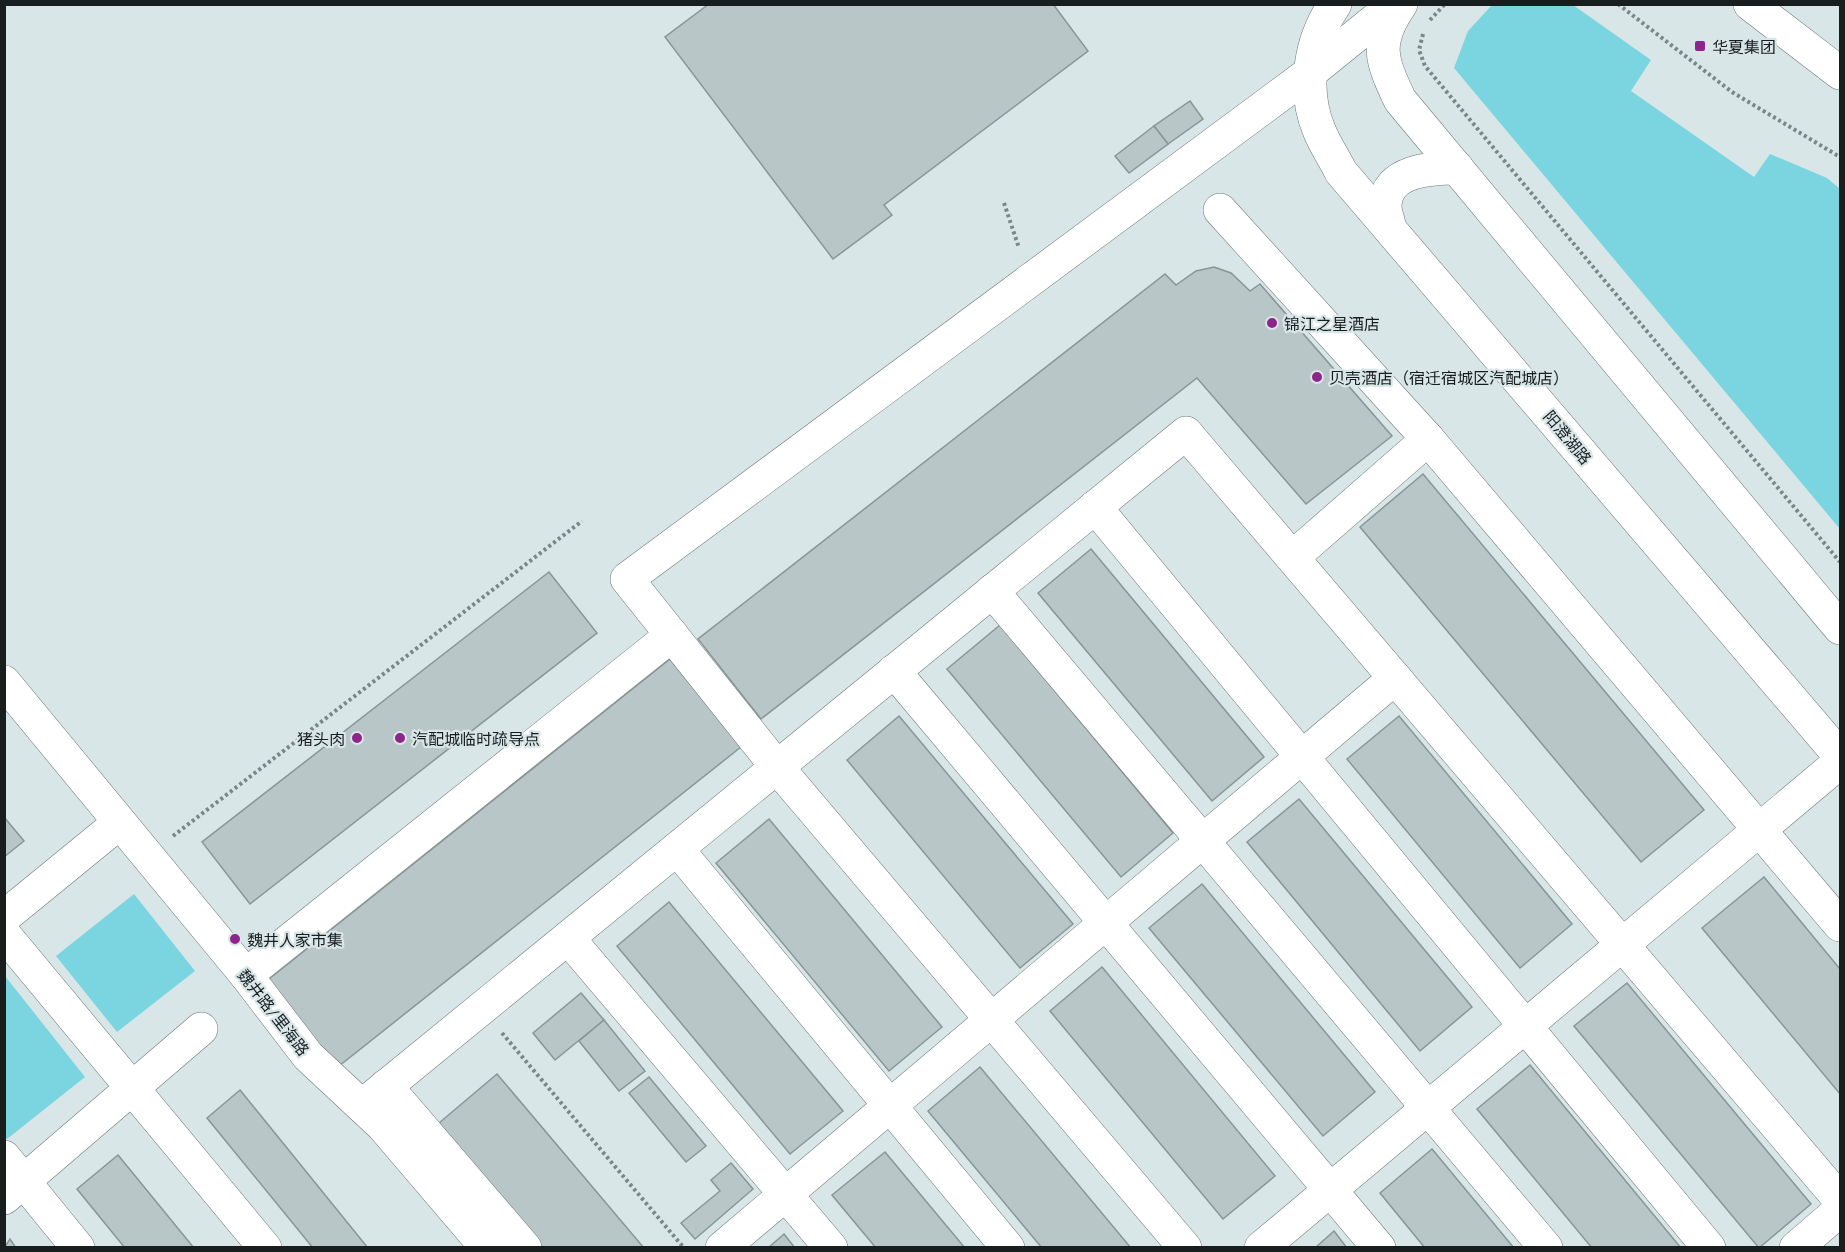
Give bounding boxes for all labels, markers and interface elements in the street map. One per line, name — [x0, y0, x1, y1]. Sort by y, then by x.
place label: 华夏集团 — [1712, 37, 1776, 56]
marker: 华夏集团 — [1693, 39, 1707, 53]
place label: 锦江之星酒店 — [1284, 314, 1380, 333]
marker: 锦江之星酒店 — [1265, 316, 1279, 330]
place label: 贝壳酒店（宿迁宿城区汽配城店） — [1329, 368, 1569, 387]
marker: 贝壳酒店（宿迁宿城区汽配城店） — [1310, 370, 1324, 384]
street label: 阳澄湖路 — [1540, 406, 1596, 468]
place label: 猪头肉 — [297, 729, 345, 748]
place label: 汽配城临时疏导点 — [412, 729, 540, 748]
marker: 猪头肉 — [350, 731, 364, 745]
marker: 汽配城临时疏导点 — [393, 731, 407, 745]
place label: 魏井人家市集 — [247, 930, 343, 949]
marker: 魏井人家市集 — [228, 932, 242, 946]
street label: 魏井路/里海路 — [234, 965, 314, 1059]

